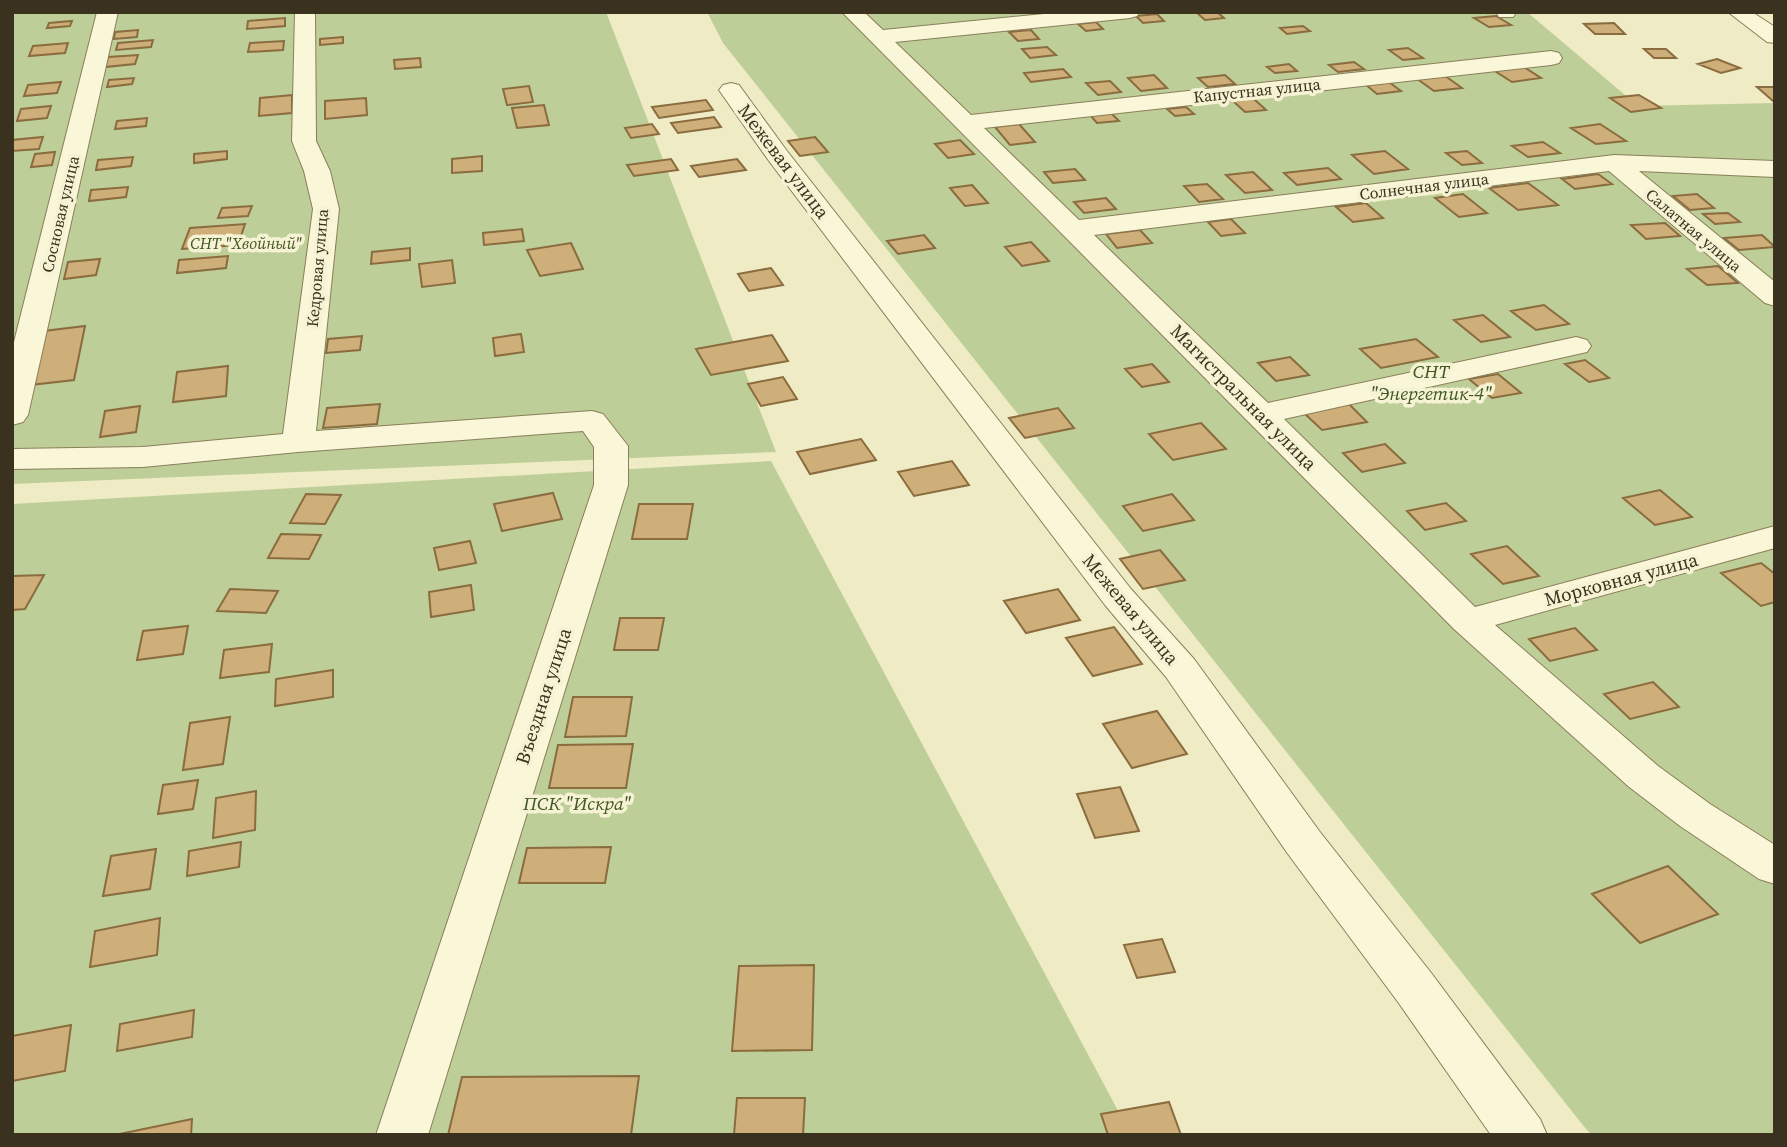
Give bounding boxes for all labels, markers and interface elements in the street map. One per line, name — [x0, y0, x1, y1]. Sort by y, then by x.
street label: Капустная улица — [1192, 72, 1323, 108]
street label: Межевая улица — [732, 98, 836, 224]
street label: Сосновая улица — [36, 153, 84, 275]
street label: Солнечная улица — [1358, 167, 1491, 205]
street label: Салатная улица — [1641, 183, 1747, 277]
street label: Кедровая улица — [301, 207, 333, 328]
park label: СНТ "Хвойный" — [190, 232, 302, 254]
street label: Магистральная улица — [1165, 318, 1323, 476]
park label: СНТ "Энергетик-4" — [1370, 358, 1492, 406]
street label: Морковная улица — [1541, 546, 1701, 612]
street label: Межевая улица — [1077, 548, 1185, 670]
street label: Въездная улица — [509, 624, 577, 768]
park label: ПСК "Искра" — [522, 790, 631, 816]

